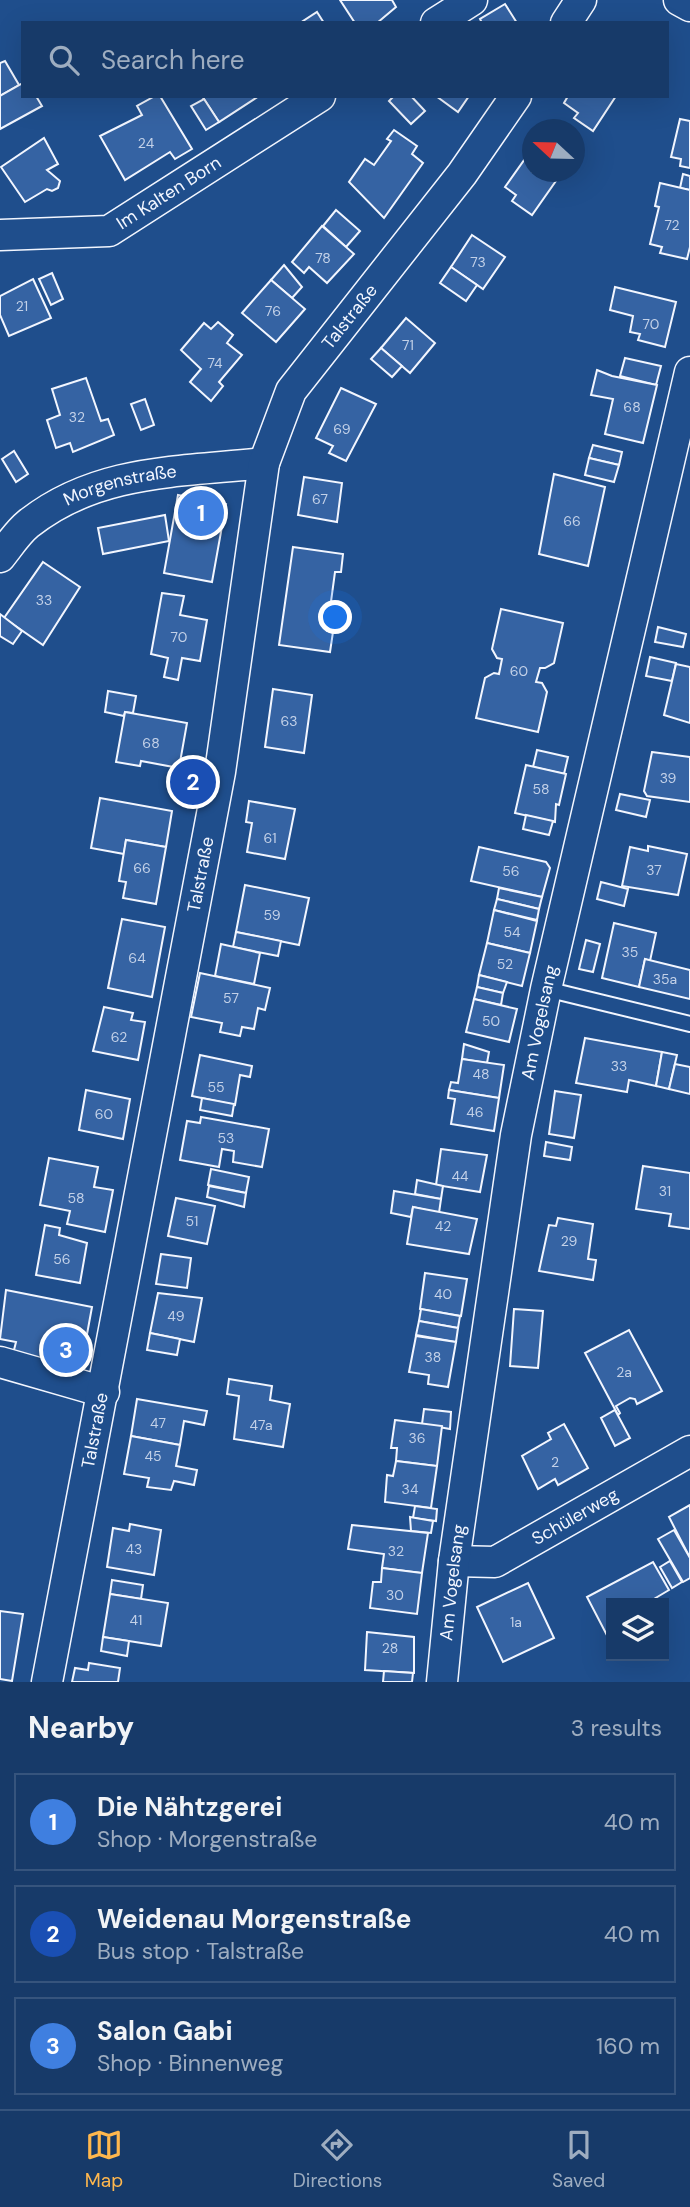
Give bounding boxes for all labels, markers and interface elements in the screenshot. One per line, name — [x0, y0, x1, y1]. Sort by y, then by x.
search box — [21, 21, 669, 98]
icon: search — [45, 41, 83, 79]
text: Search here — [101, 43, 244, 77]
north arrow — [522, 119, 585, 182]
house number: 24 — [138, 134, 155, 152]
street label: Im Kalten Born — [112, 150, 226, 235]
house number: 72 — [664, 216, 680, 234]
house number: 78 — [315, 249, 331, 267]
house number: 73 — [470, 253, 486, 271]
street label: Talstraße — [316, 279, 383, 354]
house number: 21 — [16, 297, 28, 315]
house number: 76 — [265, 302, 281, 320]
house number: 70 — [643, 315, 659, 333]
house number: 71 — [402, 336, 414, 354]
house number: 74 — [207, 354, 223, 372]
house number: 68 — [623, 398, 641, 416]
house number: 32 — [69, 408, 85, 426]
house number: 69 — [333, 420, 351, 438]
street label: Morgenstraße — [59, 459, 178, 511]
pin: 1 — [178, 487, 224, 539]
house number: 67 — [312, 490, 328, 508]
house number: 66 — [563, 512, 581, 530]
house number: 33 — [36, 591, 52, 609]
your location — [318, 600, 352, 634]
house number: 70 — [171, 628, 187, 646]
house number: 60 — [510, 662, 528, 680]
house number: 63 — [280, 712, 298, 730]
house number: 68 — [142, 734, 160, 752]
pin: 2 — [170, 756, 216, 808]
house number: 39 — [660, 769, 677, 787]
house number: 58 — [532, 780, 550, 798]
house number: 61 — [263, 829, 277, 847]
street label: Talstraße — [182, 835, 219, 914]
house number: 66 — [133, 859, 151, 877]
house number: 37 — [646, 861, 662, 879]
house number: 56 — [502, 862, 520, 880]
house number: 59 — [264, 906, 281, 924]
house number: 54 — [503, 923, 521, 941]
house number: 35 — [622, 943, 638, 961]
house number: 64 — [128, 949, 146, 967]
house number: 52 — [497, 955, 513, 973]
street label: Am Vogelsang — [516, 962, 563, 1082]
house number: 35a — [653, 970, 677, 988]
house number: 57 — [223, 989, 239, 1007]
house number: 50 — [482, 1012, 500, 1030]
house number: 62 — [111, 1028, 127, 1046]
house number: 33 — [611, 1057, 627, 1075]
house number: 48 — [472, 1065, 490, 1083]
house number: 55 — [207, 1078, 225, 1096]
house number: 46 — [466, 1103, 484, 1121]
house number: 60 — [95, 1105, 113, 1123]
house number: 53 — [218, 1129, 234, 1147]
house number: 44 — [452, 1167, 469, 1185]
house number: 31 — [659, 1182, 671, 1200]
house number: 58 — [67, 1189, 85, 1207]
house number: 51 — [186, 1212, 198, 1230]
house number: 42 — [435, 1217, 451, 1235]
house number: 29 — [561, 1232, 578, 1250]
house number: 56 — [53, 1250, 71, 1268]
house number: 40 — [434, 1285, 452, 1303]
house number: 49 — [167, 1307, 185, 1325]
pin: 3 — [43, 1324, 89, 1376]
house number: 38 — [425, 1348, 441, 1366]
house number: 2a — [616, 1363, 632, 1381]
street label: Talstraße — [76, 1391, 114, 1470]
house number: 47 — [150, 1414, 166, 1432]
house number: 47a — [249, 1416, 273, 1434]
house number: 36 — [408, 1429, 426, 1447]
house number: 45 — [144, 1447, 162, 1465]
house number: 2 — [551, 1453, 559, 1471]
house number: 34 — [402, 1480, 419, 1498]
street label: Schülerweg — [527, 1482, 623, 1551]
street label: Am Vogelsang — [434, 1523, 471, 1642]
house number: 43 — [126, 1540, 142, 1558]
house number: 32 — [388, 1542, 404, 1560]
house number: 30 — [386, 1586, 404, 1604]
map controls — [606, 1598, 669, 1661]
button: layers — [606, 1598, 669, 1661]
house number: 41 — [130, 1611, 142, 1629]
house number: 1a — [510, 1613, 522, 1631]
house number: 28 — [382, 1639, 398, 1657]
text: Nearby — [28, 1708, 134, 1747]
text: 3 results — [571, 1713, 662, 1743]
text: Die Nähtzgerei — [97, 1790, 282, 1824]
text: 1 — [49, 1807, 57, 1837]
text: 40 m — [604, 1807, 660, 1837]
text: Shop · Morgenstraße — [97, 1824, 317, 1854]
text: Weidenau Morgenstraße — [97, 1902, 411, 1936]
text: 2 — [46, 1919, 60, 1949]
text: 40 m — [604, 1919, 660, 1949]
text: Bus stop · Talstraße — [97, 1936, 304, 1966]
text: Salon Gabi — [97, 2014, 233, 2048]
text: 3 — [46, 2031, 60, 2061]
text: 160 m — [596, 2031, 660, 2061]
text: Shop · Binnenweg — [97, 2048, 283, 2078]
tab: Map — [85, 2126, 123, 2193]
tab: Directions — [293, 2126, 382, 2193]
tab: Saved — [552, 2126, 605, 2193]

